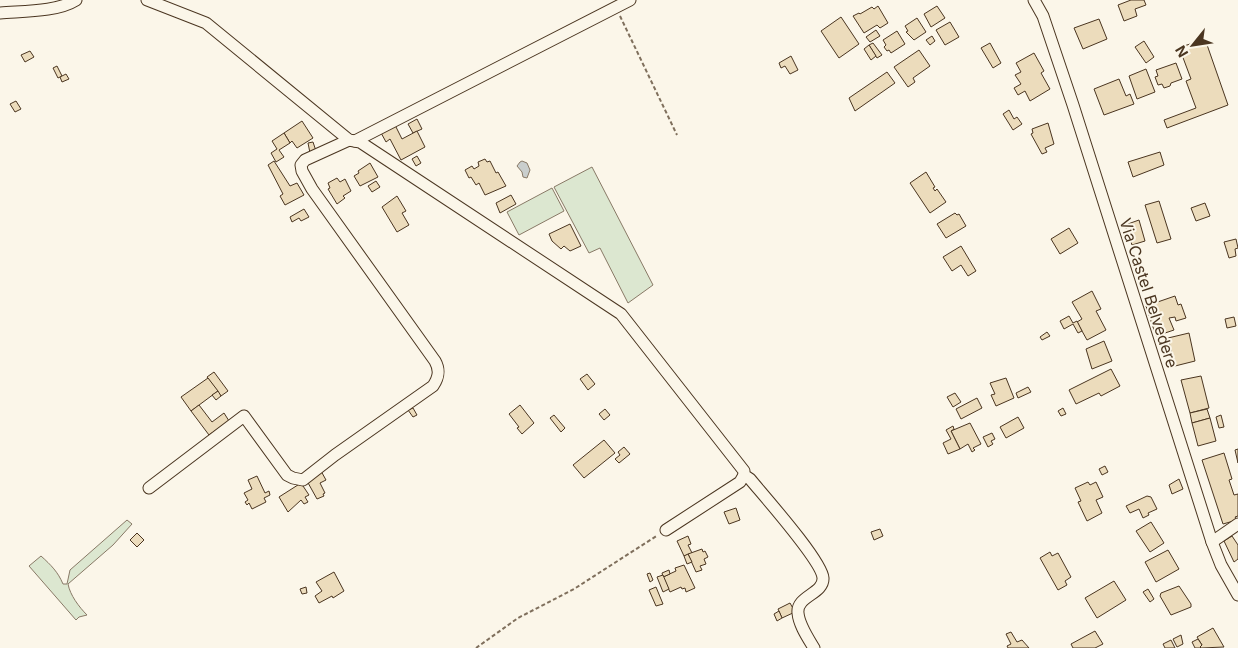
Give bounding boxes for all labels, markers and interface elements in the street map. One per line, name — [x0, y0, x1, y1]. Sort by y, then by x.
north arrow — [1168, 20, 1218, 70]
text: N — [1171, 43, 1191, 61]
street label: Via Castel Belvedere — [1115, 216, 1183, 370]

